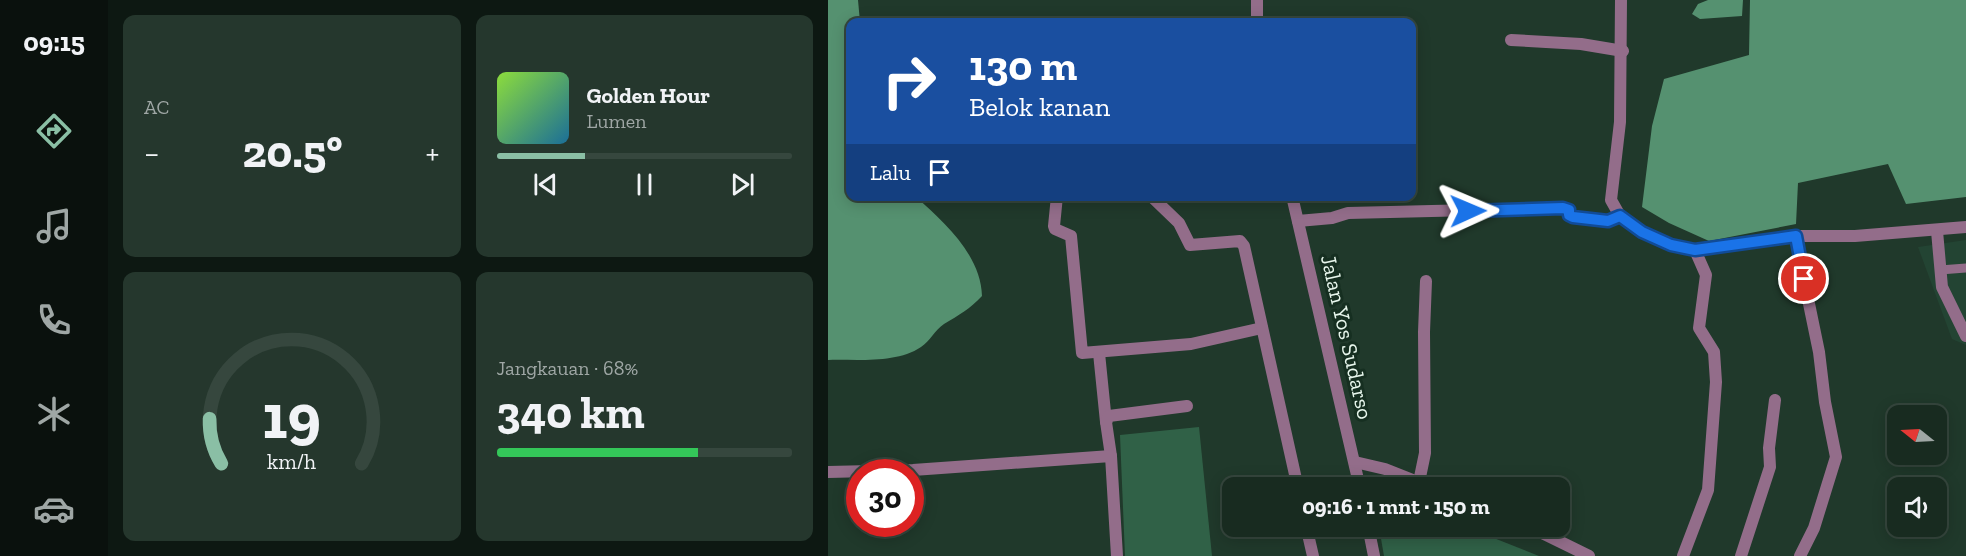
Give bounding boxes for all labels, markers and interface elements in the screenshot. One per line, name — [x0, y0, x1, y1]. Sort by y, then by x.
text: 09:15 — [23, 26, 85, 58]
text: 130 m — [969, 40, 1077, 91]
icon: right — [870, 42, 948, 120]
text: Golden Hour — [587, 82, 710, 109]
text: Belok kanan — [969, 91, 1110, 123]
text: AC — [144, 95, 169, 119]
text: Lumen — [587, 109, 647, 133]
icon: directions — [33, 110, 75, 152]
text: 20.5° — [242, 125, 343, 179]
text: − — [144, 133, 159, 172]
text: + — [426, 133, 440, 172]
icon: arrive — [923, 156, 956, 189]
text: Lalu — [870, 159, 911, 186]
icon: previous — [529, 168, 562, 201]
icon: pause — [628, 168, 661, 201]
icon: next — [726, 168, 759, 201]
position arrow — [1436, 179, 1500, 243]
icon: music — [33, 205, 75, 247]
street label: Jalan Yos Sudarso — [1315, 252, 1379, 422]
pin — [1778, 253, 1829, 304]
icon: arrive — [1787, 262, 1820, 295]
icon: phone — [33, 299, 75, 341]
text: Jangkauan · 68% — [497, 356, 638, 380]
text: 19 — [262, 379, 321, 454]
text: 340 km — [497, 386, 645, 440]
icon: climate — [33, 393, 75, 435]
north arrow — [1887, 405, 1947, 465]
map controls — [1887, 405, 1947, 537]
text: km/h — [267, 449, 316, 474]
speed limit sign: 30 — [846, 459, 924, 537]
button: sound — [1887, 477, 1947, 537]
icon: car — [33, 488, 75, 530]
text: 09:16 · 1 mnt · 150 m — [1302, 493, 1490, 520]

